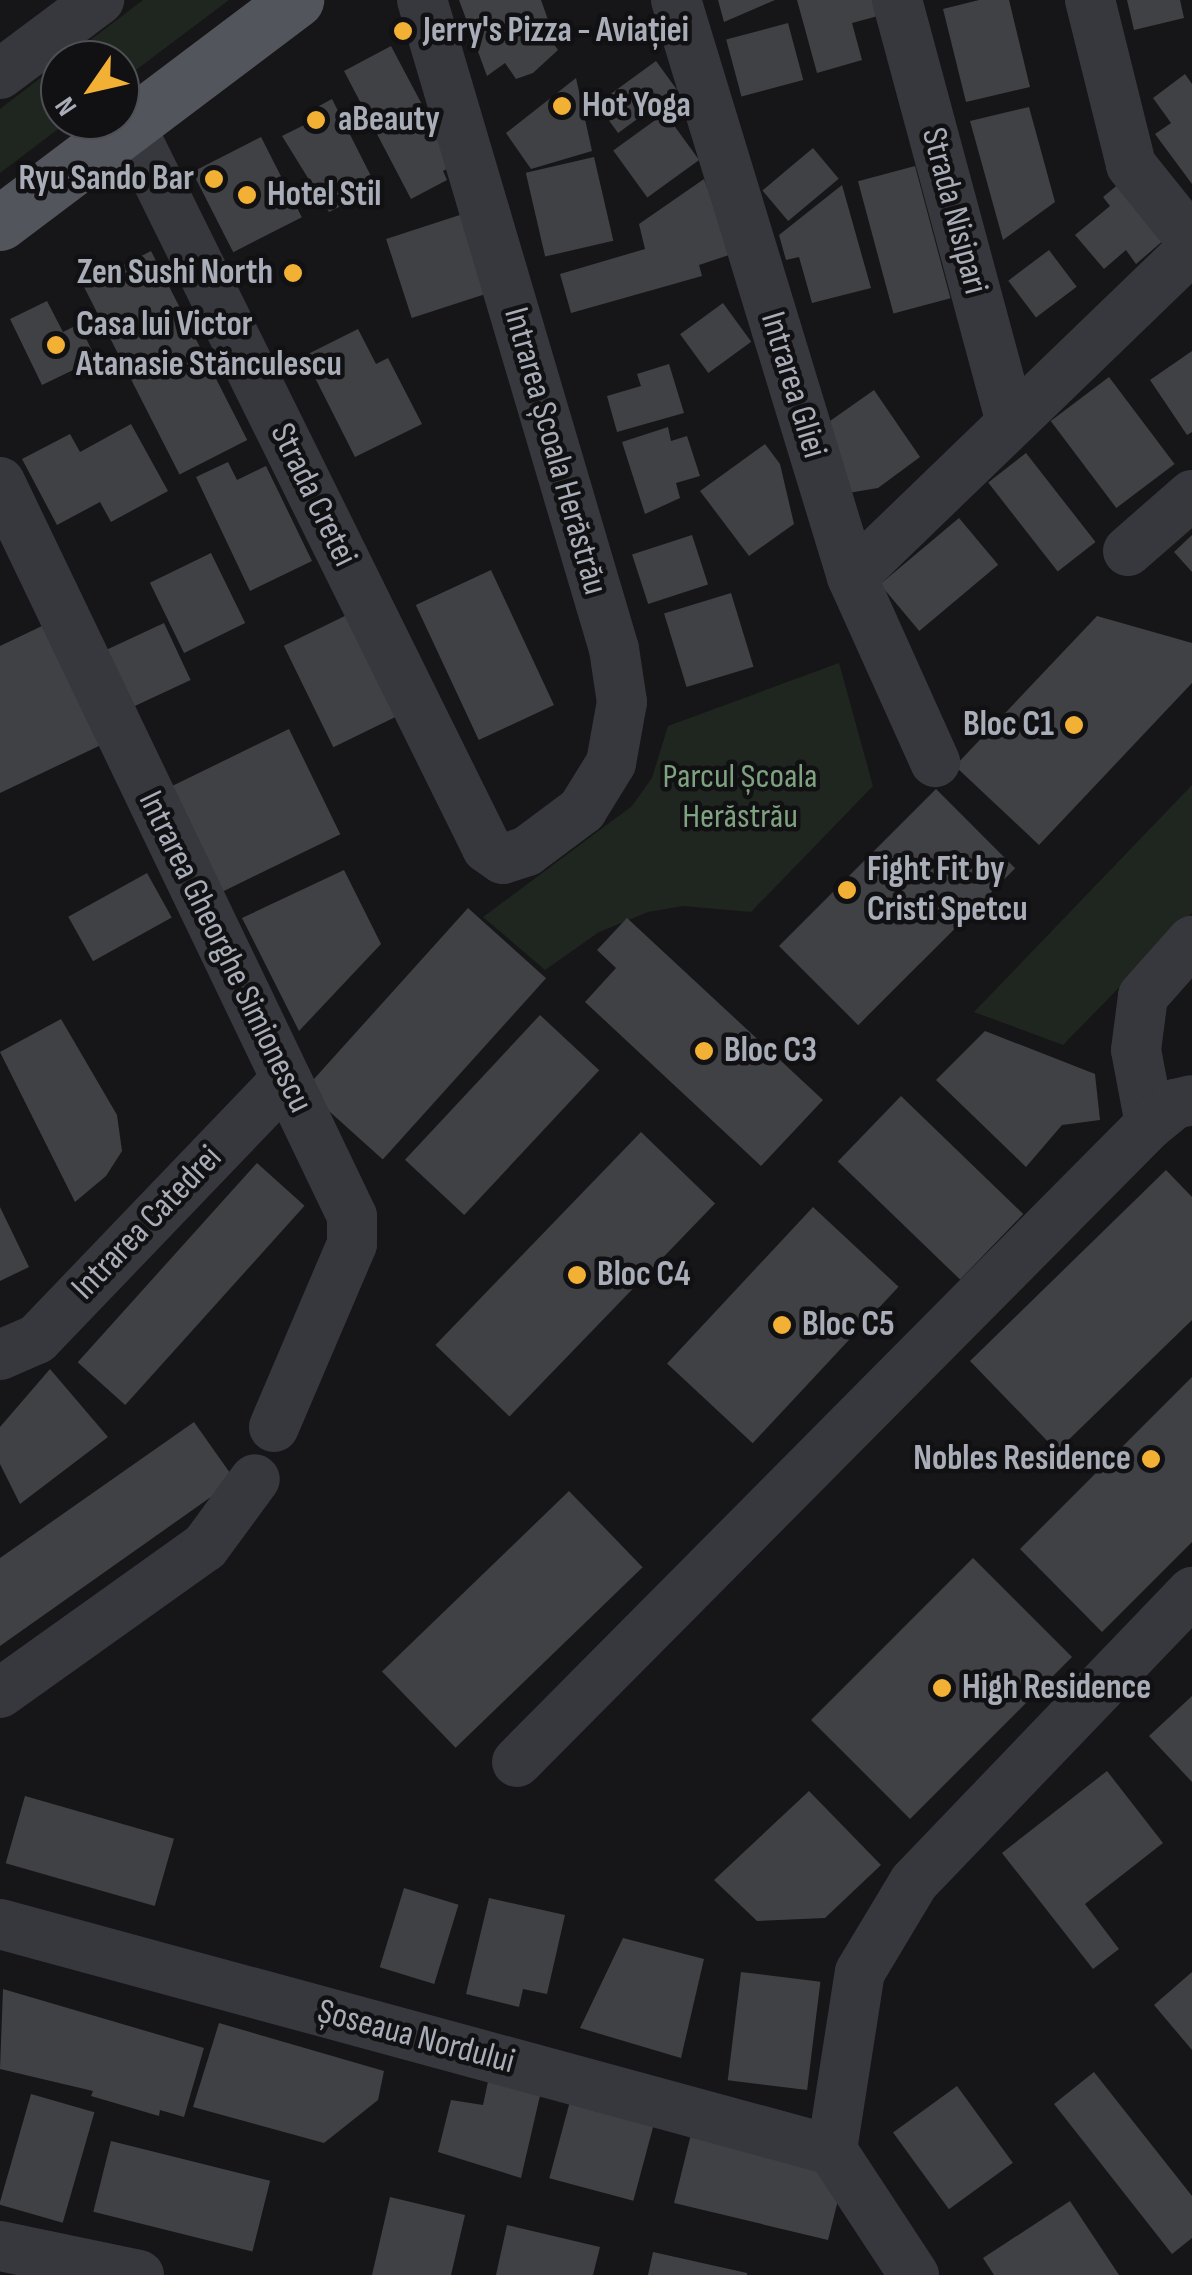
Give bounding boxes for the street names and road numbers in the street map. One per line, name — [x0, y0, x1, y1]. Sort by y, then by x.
street label: Strada Nisipari — [912, 123, 996, 299]
street label: Intrarea Școala Herăstrău — [494, 303, 616, 599]
street label: Intrarea Gliei — [751, 307, 835, 463]
street label: Strada Cretei — [260, 417, 366, 573]
street label: Intrarea Gheorghe Simionescu — [129, 784, 321, 1120]
street label: Intrarea Catedrei — [63, 1137, 231, 1309]
street label: Șoseaua Nordului — [313, 1991, 519, 2083]

